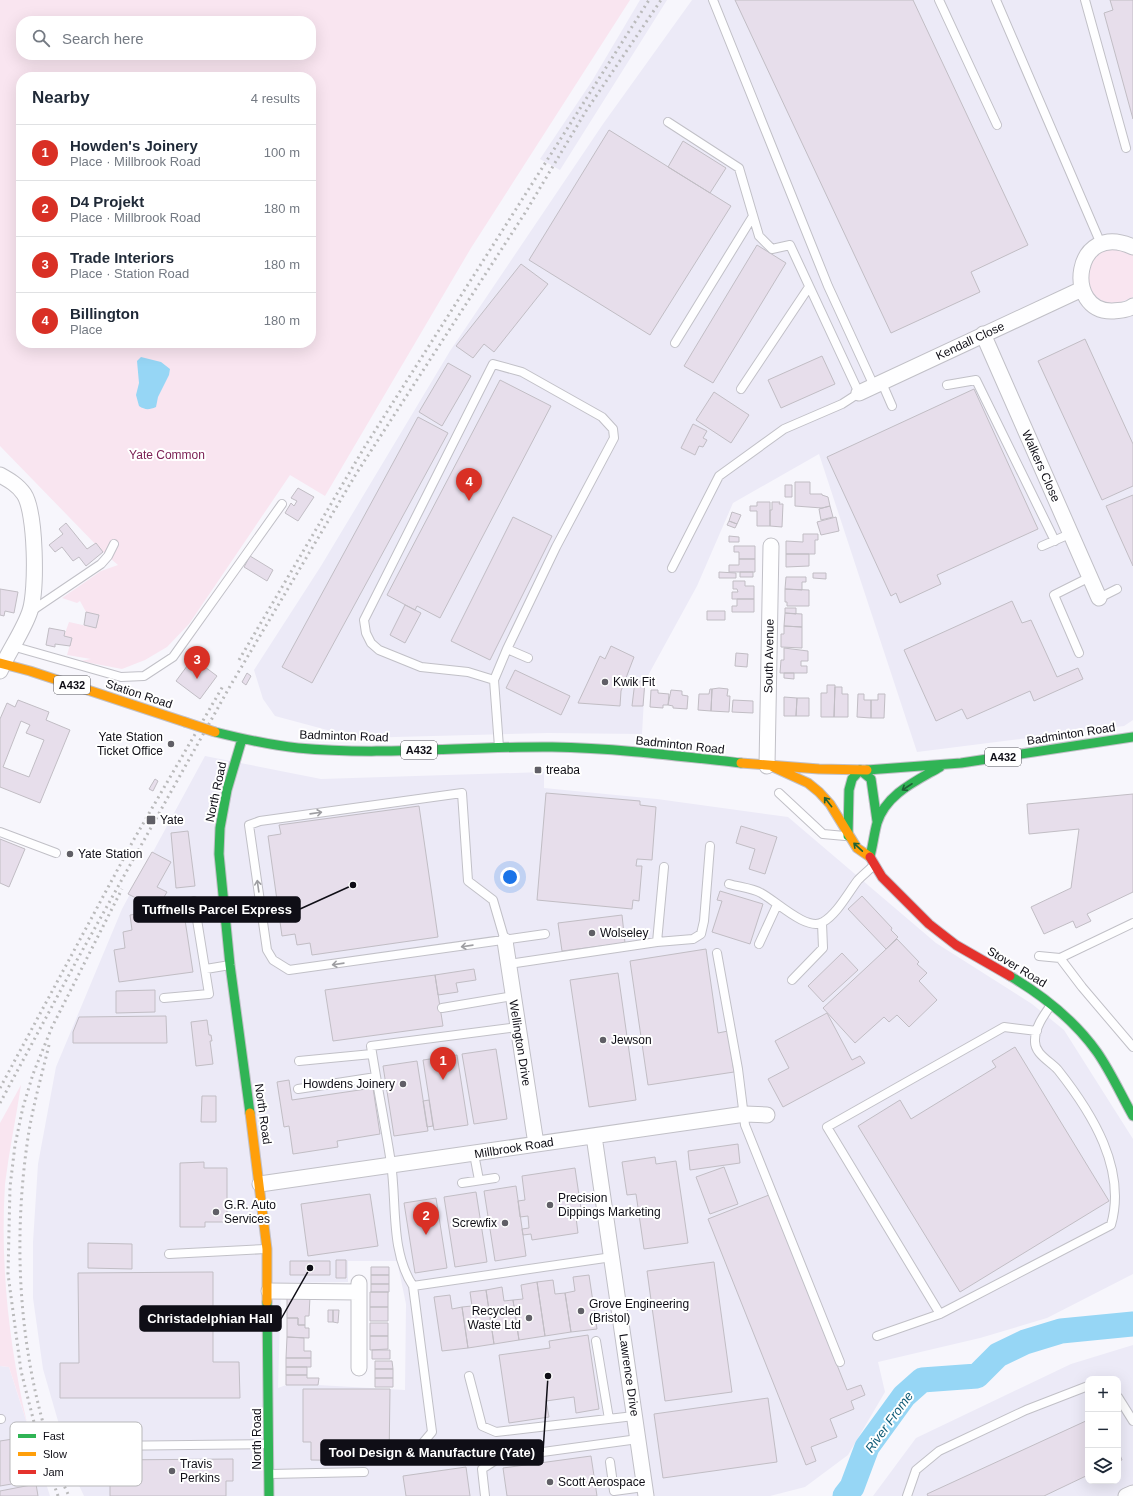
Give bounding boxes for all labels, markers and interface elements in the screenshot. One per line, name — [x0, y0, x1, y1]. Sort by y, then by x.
search box — [16, 16, 316, 60]
icon: search — [30, 27, 52, 49]
text: Search here — [62, 30, 144, 47]
text: Nearby — [32, 88, 90, 107]
text: 4 results — [251, 91, 300, 106]
text: Howden's Joinery — [70, 137, 198, 154]
text: 1 — [41, 145, 49, 160]
text: 100 m — [264, 145, 300, 160]
text: Place · Millbrook Road — [70, 154, 201, 169]
text: D4 Projekt — [70, 193, 144, 210]
text: 2 — [41, 201, 49, 216]
text: 180 m — [264, 201, 300, 216]
text: Place · Millbrook Road — [70, 210, 201, 225]
text: Trade Interiors — [70, 249, 174, 266]
text: 3 — [41, 257, 49, 272]
text: 180 m — [264, 257, 300, 272]
text: Place · Station Road — [70, 266, 189, 281]
text: Billington — [70, 305, 139, 322]
text: 4 — [41, 313, 49, 328]
text: 180 m — [264, 313, 300, 328]
street label: Kendall Close — [933, 319, 1007, 363]
text: Place — [70, 322, 103, 337]
street label: Walkers Close — [1019, 428, 1063, 504]
park label: Yate Common — [129, 448, 205, 462]
pin: 4 — [456, 468, 482, 501]
street label: South Avenue — [761, 618, 777, 693]
pin: 3 — [184, 646, 210, 679]
place label: Kwik Fit — [613, 675, 656, 689]
road number: A432 — [54, 676, 90, 694]
street label: Station Road — [104, 677, 174, 711]
marker: Kwik Fit — [600, 677, 610, 687]
street label: Badminton Road — [1026, 720, 1116, 748]
street label: Badminton Road — [299, 727, 389, 745]
place label: Yate Station Ticket Office — [97, 730, 163, 758]
street label: Badminton Road — [635, 733, 725, 757]
marker: Yate Station Ticket Office — [166, 739, 176, 749]
road number: A432 — [401, 741, 437, 759]
road number: A432 — [985, 748, 1021, 766]
street label: North Road — [203, 761, 229, 823]
place label: treaba — [546, 763, 580, 777]
marker: treaba — [533, 765, 543, 775]
one-way arrow — [902, 783, 913, 791]
one-way arrow — [824, 797, 832, 808]
one-way arrow — [309, 809, 322, 817]
place label: Yate — [160, 813, 184, 827]
marker: Yate — [145, 814, 157, 826]
one-way arrow — [853, 842, 863, 852]
place label: Yate Station — [78, 847, 143, 861]
marker: Yate Station — [65, 849, 75, 859]
your location — [500, 867, 520, 887]
one-way arrow — [254, 880, 262, 893]
callout: Tuffnells Parcel Express — [134, 897, 300, 922]
text: Tuffnells Parcel Express — [142, 902, 292, 917]
place label: Wolseley — [600, 926, 648, 940]
marker: Wolseley — [587, 928, 597, 938]
one-way arrow — [460, 942, 473, 950]
street label: Stover Road — [985, 944, 1049, 990]
one-way arrow — [332, 960, 345, 967]
street label: Wellington Drive — [506, 999, 534, 1087]
place label: Jewson — [611, 1033, 652, 1047]
marker: Jewson — [598, 1035, 608, 1045]
pin: 1 — [430, 1047, 456, 1080]
place label: Howdens Joinery — [303, 1077, 395, 1091]
marker: Howdens Joinery — [398, 1079, 408, 1089]
street label: North Road — [252, 1083, 274, 1145]
street label: Millbrook Road — [473, 1135, 555, 1161]
place label: Precision Dippings Marketing — [558, 1191, 661, 1219]
place label: G.R. Auto Services — [224, 1198, 276, 1226]
marker: Precision Dippings Marketing — [545, 1200, 555, 1210]
pin: 2 — [413, 1202, 439, 1235]
marker: G.R. Auto Services — [211, 1207, 221, 1217]
place label: Screwfix — [452, 1216, 497, 1230]
marker: Screwfix — [500, 1218, 510, 1228]
place label: Grove Engineering (Bristol) — [589, 1297, 689, 1325]
place label: Recycled Waste Ltd — [467, 1304, 521, 1332]
callout: Christadelphian Hall — [140, 1306, 281, 1331]
marker: Grove Engineering (Bristol) — [576, 1306, 586, 1316]
text: Christadelphian Hall — [147, 1311, 273, 1326]
marker: Recycled Waste Ltd — [524, 1313, 534, 1323]
street label: Lawrence Drive — [616, 1333, 642, 1418]
map controls — [1085, 1376, 1121, 1484]
button: + — [1085, 1376, 1121, 1412]
water label: River Frome — [862, 1389, 916, 1455]
street label: North Road — [250, 1408, 264, 1470]
button: − — [1085, 1412, 1121, 1448]
legend — [10, 1422, 142, 1486]
text: Fast — [43, 1430, 64, 1442]
callout: Tool Design & Manufacture (Yate) — [321, 1440, 543, 1465]
text: Tool Design & Manufacture (Yate) — [329, 1445, 535, 1460]
text: Slow — [43, 1448, 67, 1460]
button: layers — [1085, 1448, 1121, 1484]
place label: Travis Perkins — [180, 1457, 220, 1485]
text: Jam — [43, 1466, 64, 1478]
marker: Travis Perkins — [167, 1466, 177, 1476]
place label: Scott Aerospace — [558, 1475, 646, 1489]
marker: Scott Aerospace — [545, 1477, 555, 1487]

